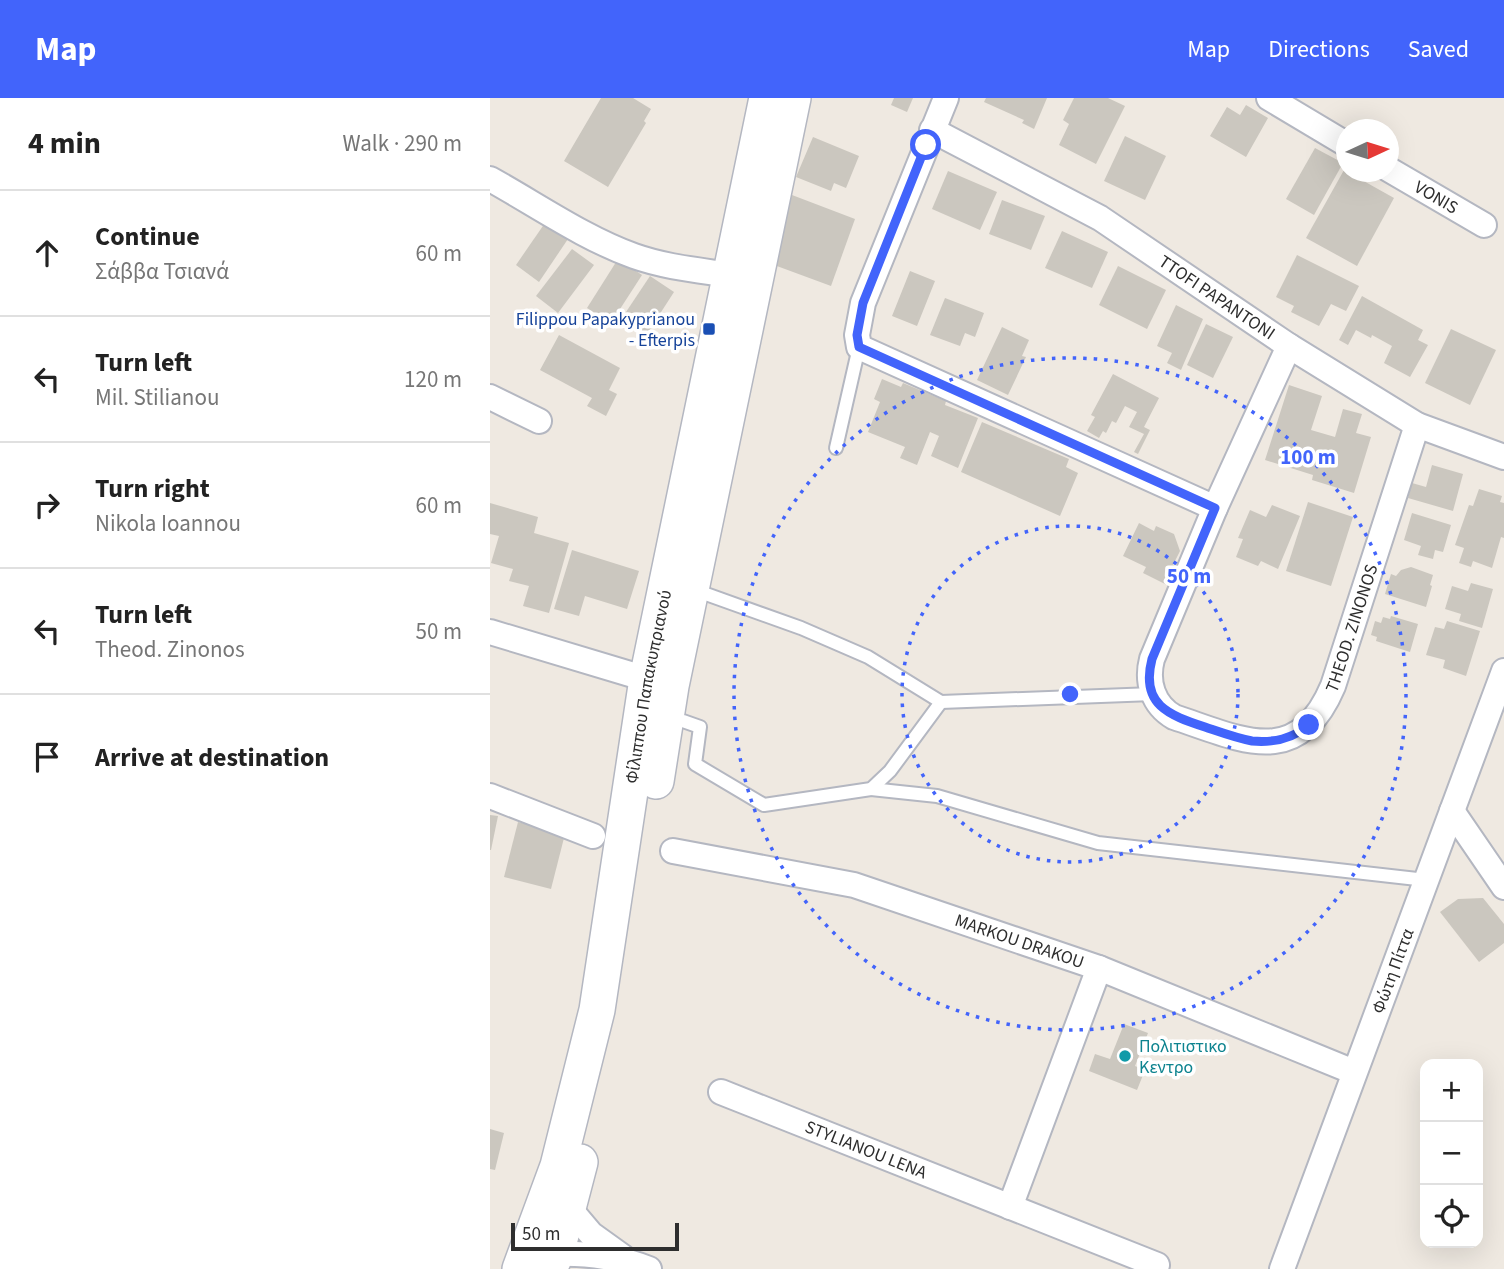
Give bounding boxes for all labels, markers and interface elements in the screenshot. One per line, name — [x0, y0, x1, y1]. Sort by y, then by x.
text: Map — [35, 26, 96, 73]
text: Map — [1187, 32, 1230, 67]
text: Directions — [1268, 32, 1370, 67]
text: Saved — [1408, 32, 1469, 67]
north arrow — [1336, 119, 1399, 182]
text: 4 min — [28, 122, 101, 165]
text: Walk · 290 m — [343, 127, 462, 160]
route start — [910, 129, 941, 160]
street label: VONIS — [1410, 175, 1463, 220]
text: Continue — [95, 218, 200, 255]
icon: ahead — [28, 234, 66, 272]
text: 60 m — [415, 237, 462, 270]
street label: TTOFI PAPANTONI — [1154, 249, 1280, 346]
text: Σάββα Τσιανά — [95, 255, 229, 288]
place label: Filippou Papakyprianou - Efterpis — [516, 307, 695, 353]
marker: Filippou Papakyprianou - Efterpis — [701, 321, 717, 337]
text: Turn left — [95, 344, 192, 381]
icon: left — [28, 360, 66, 398]
text: 120 m — [404, 363, 462, 396]
text: Mil. Stilianou — [95, 381, 219, 414]
text: 100 m — [1280, 442, 1336, 472]
text: Turn right — [95, 470, 210, 507]
icon: right — [28, 486, 66, 524]
text: 60 m — [415, 489, 462, 522]
text: Nikola Ioannou — [95, 507, 241, 540]
text: 50 m — [1167, 561, 1211, 591]
street label: THEOD. ZINONOS — [1319, 561, 1384, 696]
street label: Φίλιππου Παπακυπριανού — [619, 587, 678, 785]
text: Turn left — [95, 596, 192, 633]
icon: left — [28, 612, 66, 650]
text: 50 m — [415, 615, 462, 648]
text: Theod. Zinonos — [95, 633, 245, 666]
centre of rings — [1058, 682, 1082, 706]
route end — [1293, 709, 1324, 740]
icon: arrive — [28, 738, 66, 776]
text: Arrive at destination — [95, 739, 329, 776]
street label: MARKOU DRAKOU — [952, 908, 1088, 975]
street label: Φώτη Πίττα — [1365, 925, 1420, 1017]
place label: Πολιτιστικο Κεντρο — [1139, 1034, 1227, 1080]
marker: Πολιτιστικο Κεντρο — [1117, 1048, 1133, 1064]
map controls — [1420, 1059, 1483, 1248]
button: + — [1420, 1059, 1483, 1122]
street label: STYLIANOU LENA — [801, 1114, 931, 1185]
button: − — [1420, 1122, 1483, 1185]
button: locate — [1420, 1185, 1483, 1248]
scale bar — [511, 1220, 679, 1252]
text: 50 m — [522, 1221, 560, 1248]

